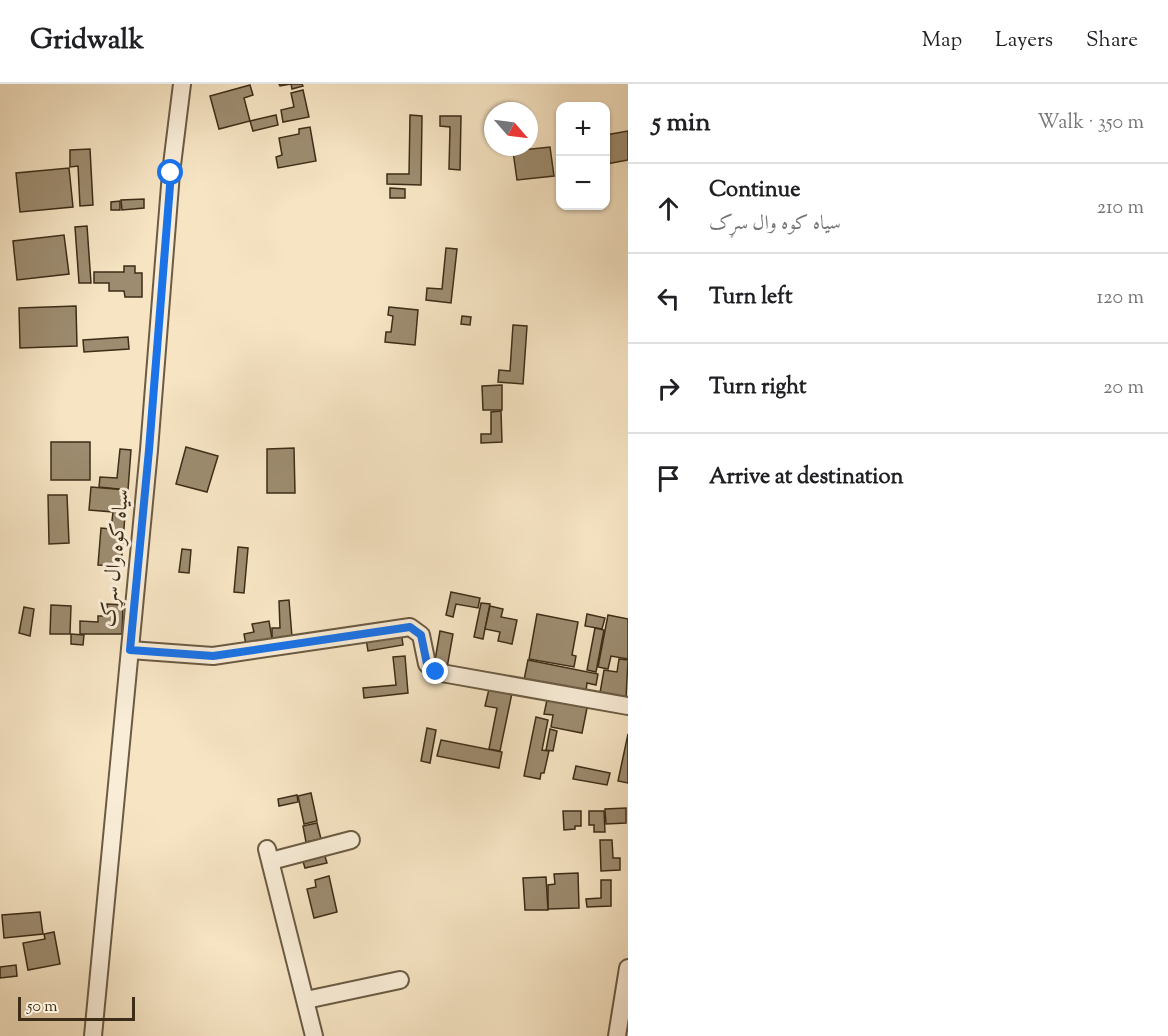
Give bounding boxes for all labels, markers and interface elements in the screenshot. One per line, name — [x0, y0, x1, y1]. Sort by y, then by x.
text: Gridwalk — [30, 21, 144, 61]
text: Map — [922, 26, 962, 56]
text: Layers — [995, 26, 1053, 56]
text: Share — [1086, 26, 1138, 56]
north arrow — [484, 102, 538, 156]
map controls — [556, 102, 610, 210]
button: + — [556, 102, 610, 156]
text: 5 min — [652, 105, 711, 142]
text: Walk · 350 m — [1037, 109, 1144, 138]
button: − — [556, 156, 610, 210]
route start — [157, 159, 183, 185]
text: Continue — [709, 175, 800, 207]
icon: ahead — [652, 192, 685, 225]
text: 210 m — [1097, 194, 1144, 223]
text: سیاه کوه وال سړک — [709, 210, 841, 239]
icon: left — [652, 282, 685, 315]
text: Turn left — [709, 282, 792, 314]
text: 120 m — [1096, 284, 1144, 313]
icon: right — [652, 372, 685, 405]
text: Turn right — [709, 372, 806, 404]
text: 20 m — [1103, 374, 1144, 403]
icon: arrive — [652, 462, 685, 495]
text: Arrive at destination — [709, 462, 904, 494]
street label: سیاه کوه وال سړک — [94, 488, 138, 628]
route end — [422, 658, 448, 684]
scale bar — [18, 994, 135, 1022]
text: 50 m — [27, 996, 58, 1019]

